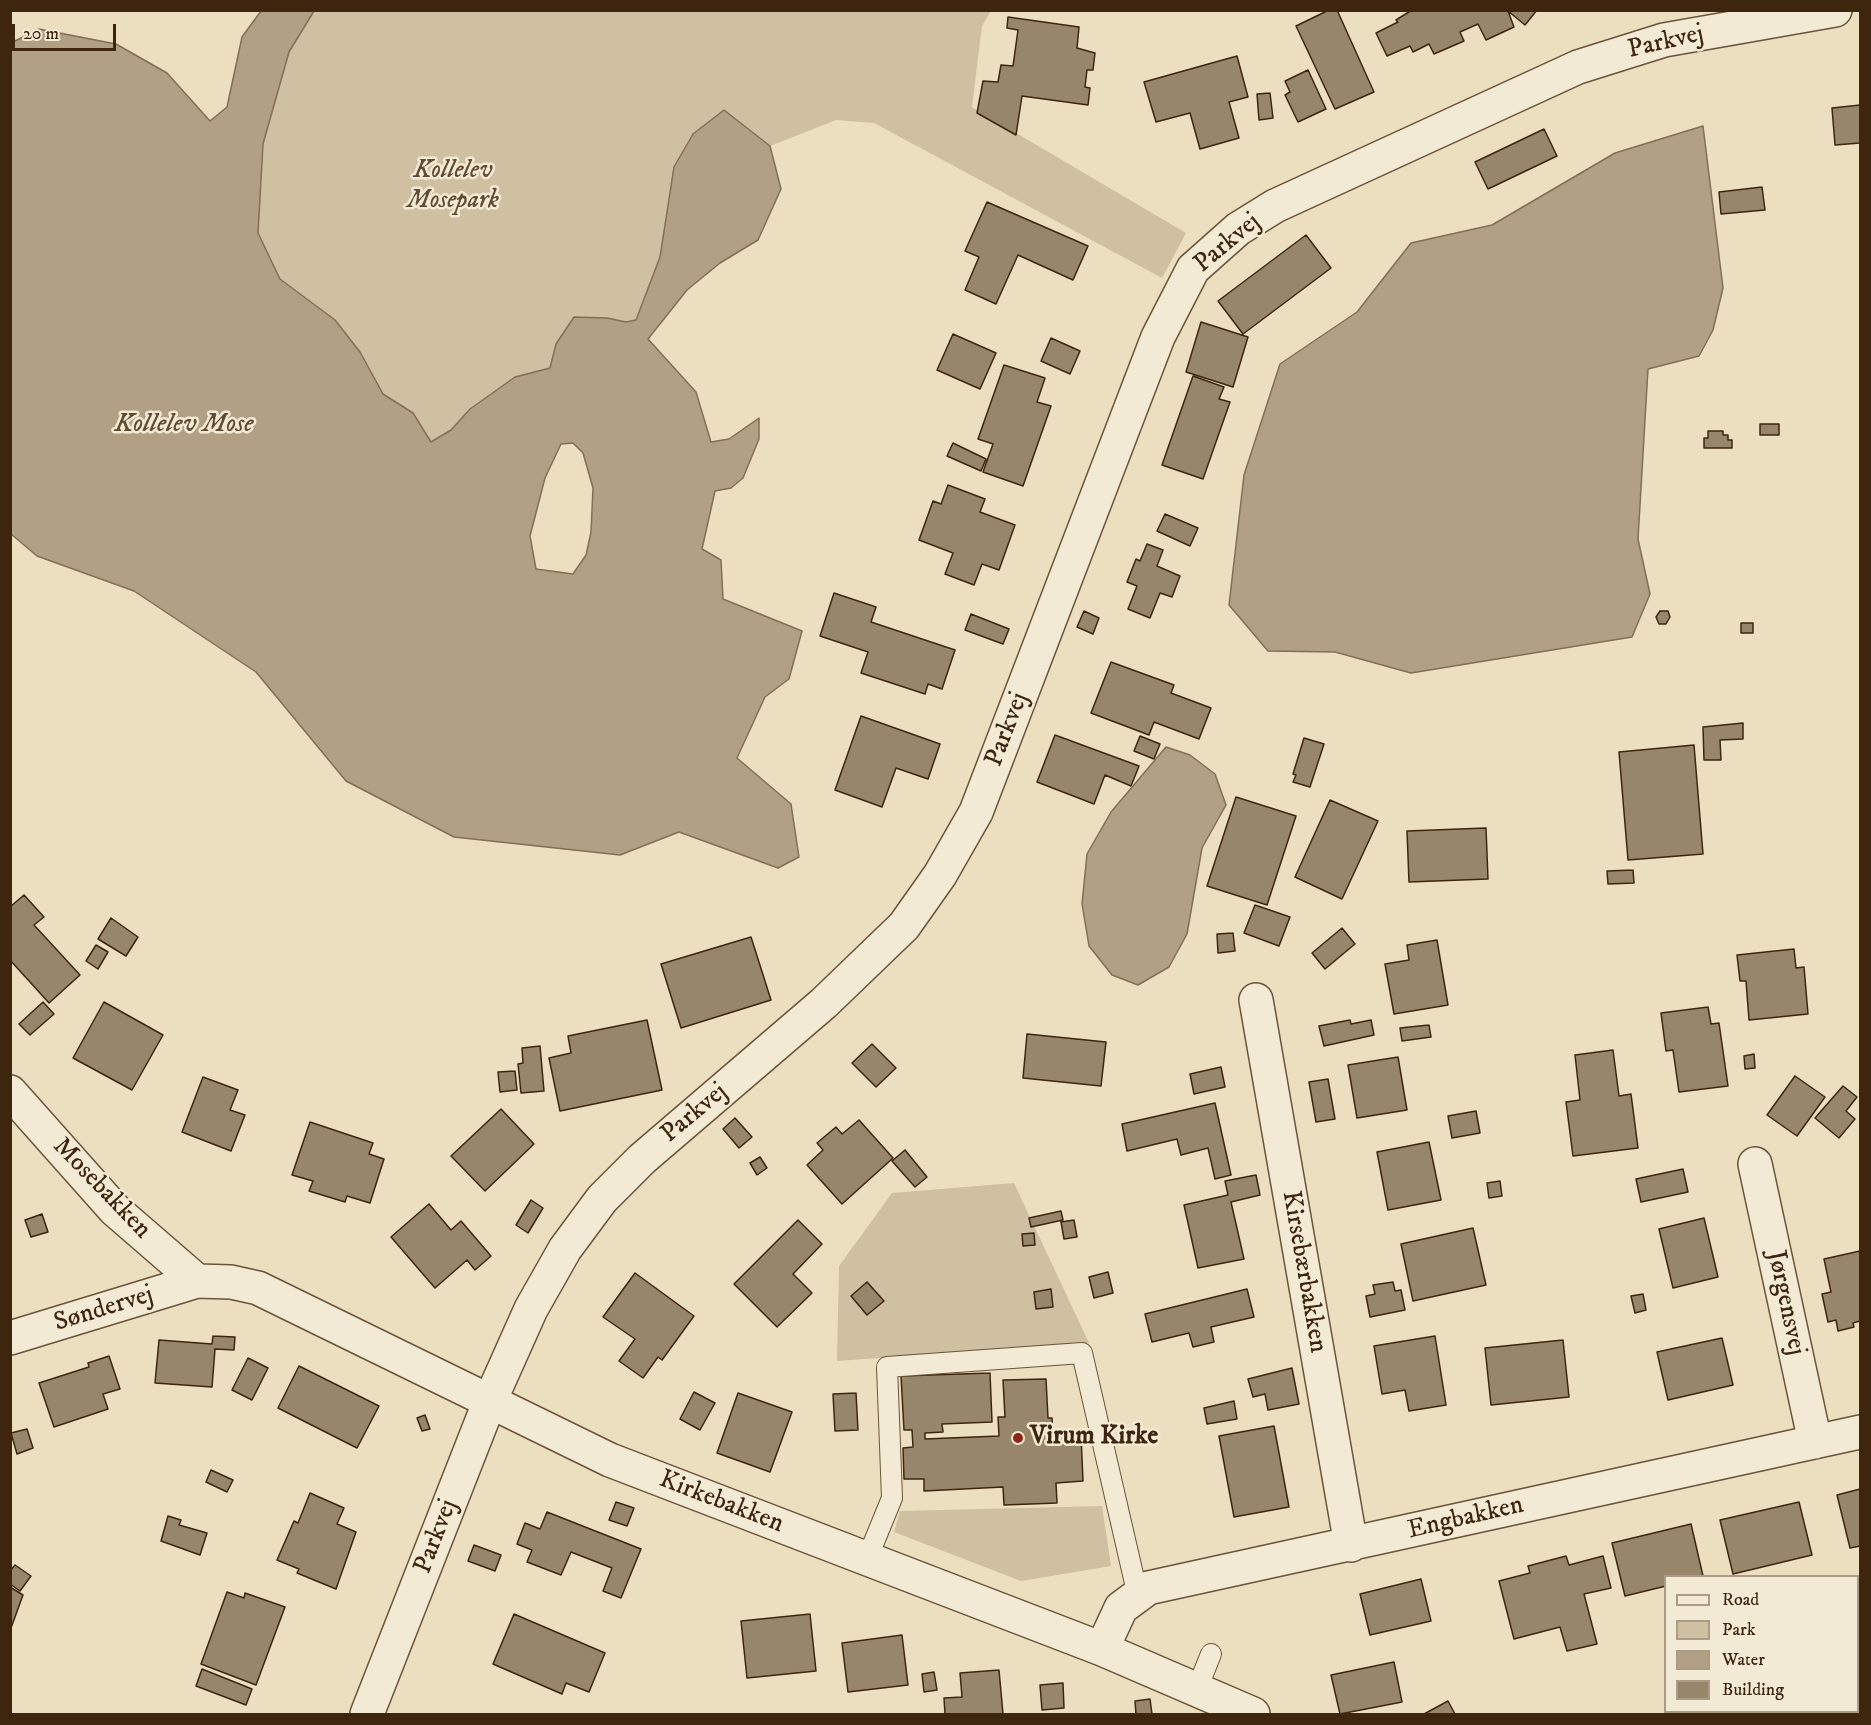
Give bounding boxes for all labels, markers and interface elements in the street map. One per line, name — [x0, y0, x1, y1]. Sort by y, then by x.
scale bar — [15, 12, 118, 50]
street label: Parkvej — [1625, 19, 1707, 67]
text: 20 m — [23, 23, 59, 45]
park label: Kollelev Mosepark — [407, 156, 499, 218]
street label: Parkvej — [1188, 207, 1268, 281]
water label: Kollelev Mose — [115, 409, 253, 441]
street label: Parkvej — [980, 688, 1036, 772]
street label: Parkvej — [655, 1077, 735, 1151]
street label: Mosebakken — [45, 1132, 157, 1246]
street label: Kirsebærbakken — [1273, 1189, 1333, 1355]
street label: Jørgensvej — [1759, 1248, 1811, 1358]
street label: Søndervej — [51, 1280, 157, 1340]
place label: Virum Kirke — [1030, 1422, 1158, 1454]
marker: Virum Kirke — [1011, 1431, 1025, 1445]
street label: Kirkebakken — [654, 1465, 788, 1541]
street label: Engbakken — [1405, 1491, 1527, 1547]
street label: Parkvej — [409, 1495, 465, 1579]
legend — [1664, 1575, 1859, 1713]
text: Road — [1722, 1589, 1759, 1611]
text: Park — [1722, 1619, 1756, 1641]
text: Water — [1722, 1649, 1765, 1671]
text: Building — [1722, 1679, 1784, 1701]

